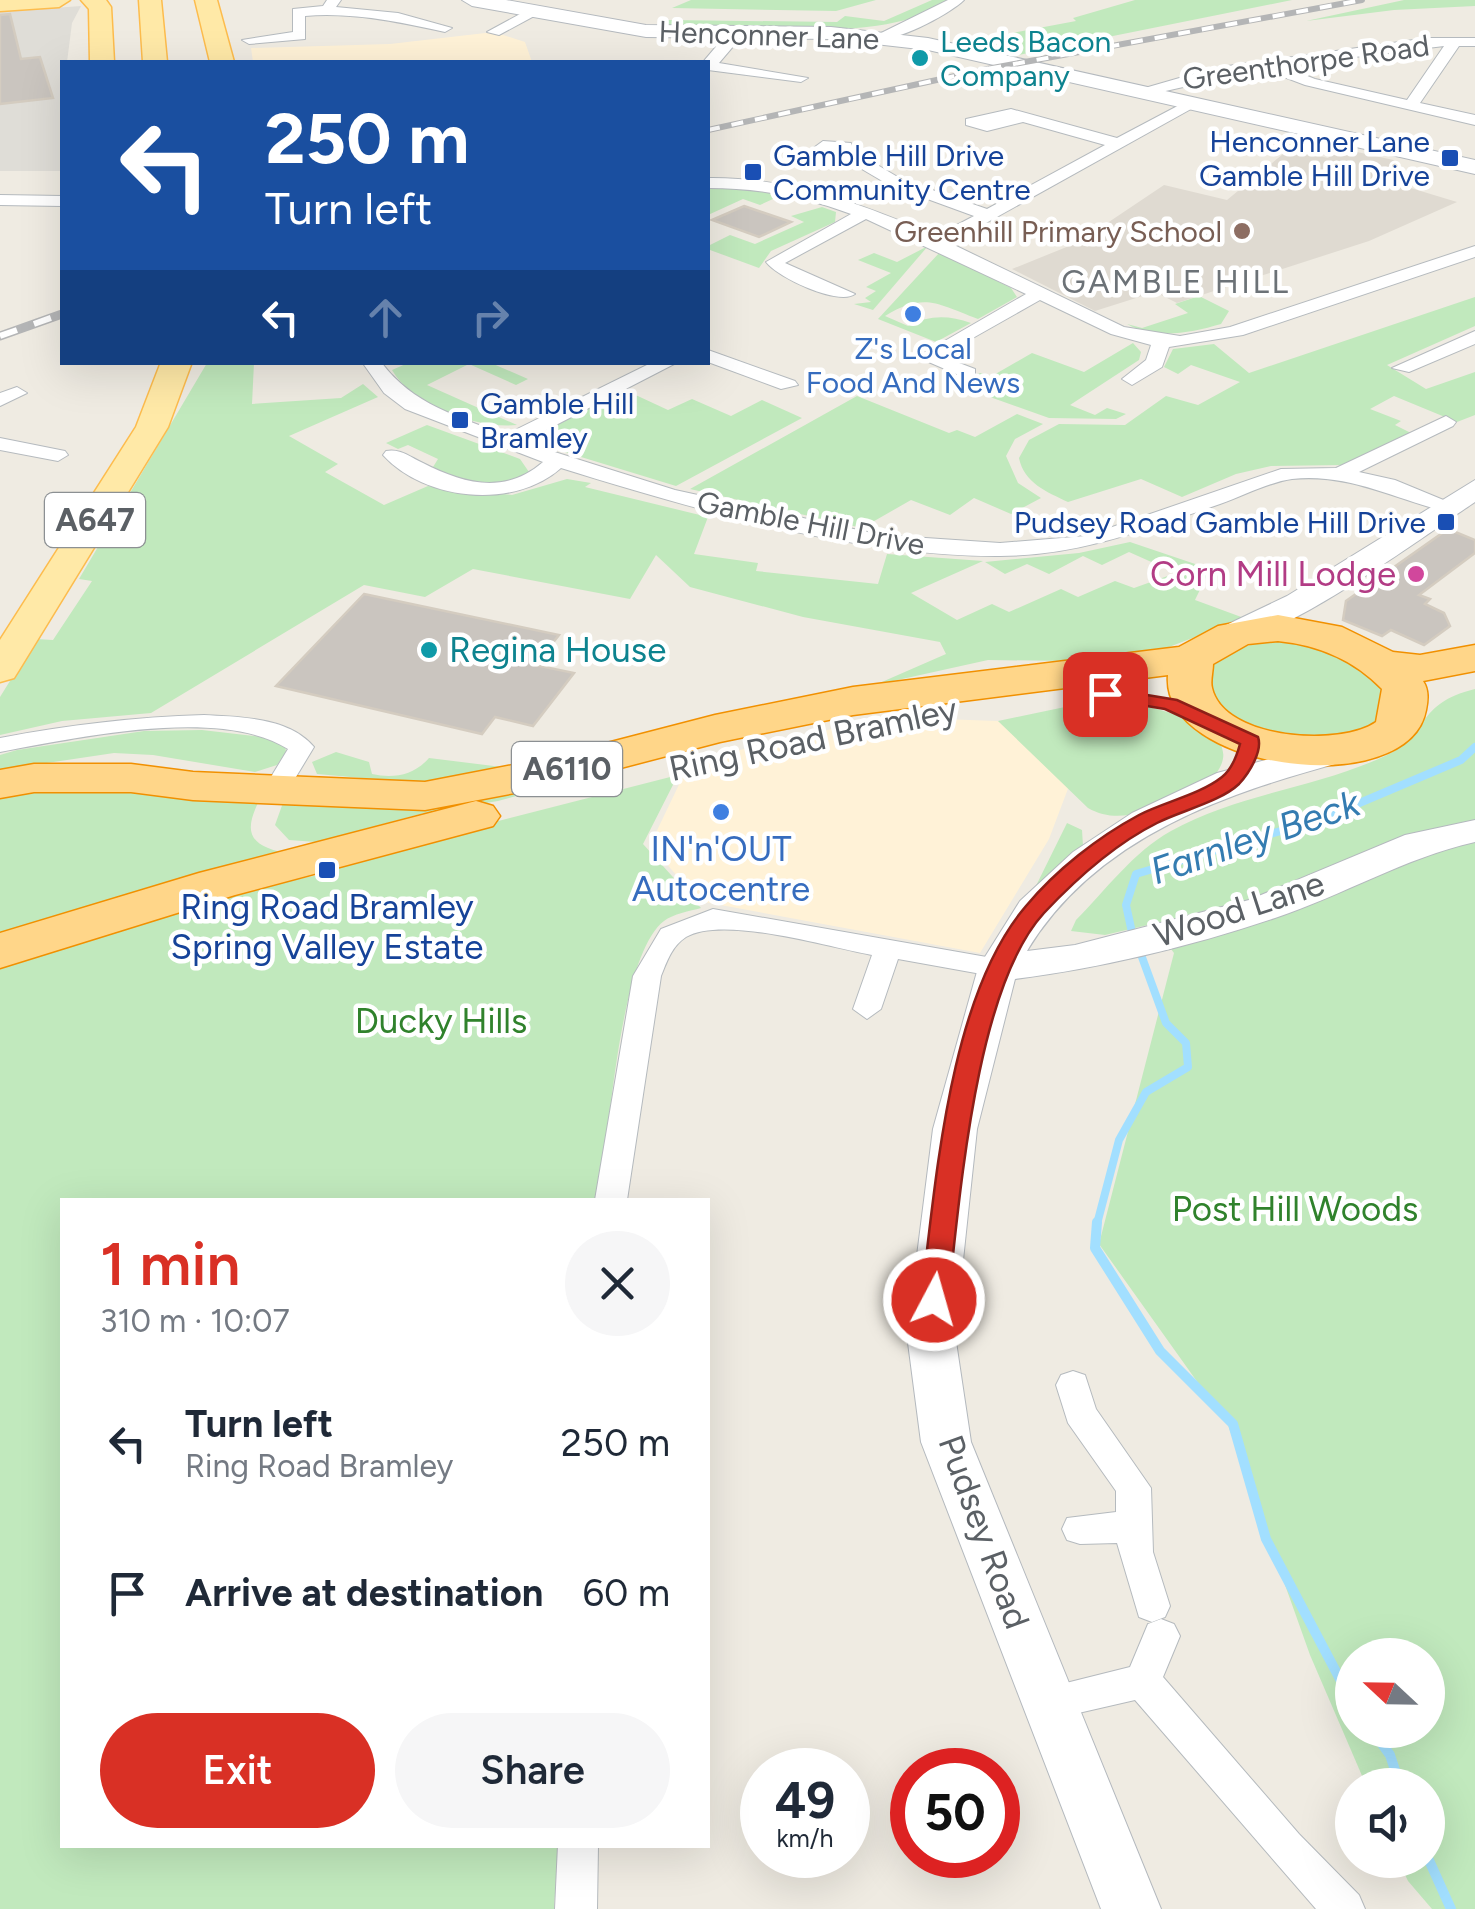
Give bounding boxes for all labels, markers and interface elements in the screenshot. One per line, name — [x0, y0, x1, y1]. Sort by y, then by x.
street label: Henconner Lane — [658, 13, 880, 57]
place label: Leeds Bacon Company — [940, 23, 1111, 94]
street label: Greenthorpe Road — [1180, 26, 1432, 98]
marker: Leeds Bacon Company — [909, 47, 931, 69]
text: 250 m — [265, 96, 469, 181]
icon: left — [100, 100, 230, 230]
place label: Henconner Lane Gamble Hill Drive — [1199, 123, 1430, 194]
place label: Gamble Hill Drive Community Centre — [773, 137, 1031, 208]
marker: Henconner Lane Gamble Hill Drive — [1439, 147, 1461, 169]
marker: Gamble Hill Drive Community Centre — [742, 161, 764, 183]
text: Turn left — [265, 181, 432, 235]
place label: Greenhill Primary School — [894, 213, 1222, 250]
marker: Greenhill Primary School — [1231, 220, 1253, 242]
district label: GAMBLE HILL — [1061, 263, 1291, 301]
icon: left — [253, 290, 308, 345]
icon: ahead — [358, 290, 413, 345]
icon: right — [463, 290, 518, 345]
marker: Z's Local Food And News — [902, 303, 924, 325]
place label: Z's Local Food And News — [806, 330, 1020, 401]
place label: Gamble Hill Bramley — [480, 385, 634, 456]
marker: Gamble Hill Bramley — [449, 409, 471, 431]
street label: Gamble Hill Drive — [694, 483, 928, 563]
road number: A647 — [45, 493, 145, 547]
place label: Pudsey Road Gamble Hill Drive — [1014, 504, 1426, 541]
marker: Pudsey Road Gamble Hill Drive — [1435, 511, 1457, 533]
place label: Corn Mill Lodge — [1150, 553, 1396, 595]
marker: Corn Mill Lodge — [1405, 563, 1427, 585]
place label: Regina House — [449, 629, 666, 671]
marker: Regina House — [418, 639, 440, 661]
pin — [1063, 652, 1148, 737]
icon: arrive — [1078, 667, 1133, 722]
street label: Ring Road Bramley — [665, 688, 962, 790]
road number: A6110 — [512, 742, 622, 796]
water label: Farnley Beck — [1144, 779, 1367, 894]
marker: IN'n'OUT Autocentre — [710, 801, 732, 823]
place label: IN'n'OUT Autocentre — [632, 828, 810, 910]
marker: Ring Road Bramley Spring Valley Estate — [316, 859, 338, 881]
street label: Wood Lane — [1149, 862, 1329, 956]
place label: Ring Road Bramley Spring Valley Estate — [171, 886, 483, 968]
park label: Ducky Hills — [355, 1000, 527, 1042]
park label: Post Hill Woods — [1172, 1188, 1418, 1230]
text: 1 min — [100, 1228, 240, 1300]
button: close — [565, 1231, 670, 1336]
position arrow — [882, 1248, 986, 1352]
text: 310 m · 10:07 — [100, 1302, 290, 1340]
text: Turn left — [185, 1401, 333, 1447]
icon: left — [100, 1416, 155, 1471]
text: 250 m — [561, 1420, 670, 1466]
street label: Pudsey Road — [930, 1430, 1038, 1634]
text: Ring Road Bramley — [185, 1447, 453, 1485]
icon: arrive — [100, 1566, 155, 1621]
text: Arrive at destination — [185, 1570, 543, 1616]
text: 60 m — [582, 1570, 670, 1616]
north arrow — [1335, 1638, 1445, 1748]
map controls — [1335, 1638, 1445, 1878]
button: Exit — [100, 1713, 375, 1828]
button: Share — [395, 1713, 670, 1828]
speed limit sign: 50 — [890, 1748, 1020, 1878]
button: sound — [1335, 1768, 1445, 1878]
text: 49 — [775, 1770, 835, 1831]
text: km/h — [776, 1823, 834, 1853]

